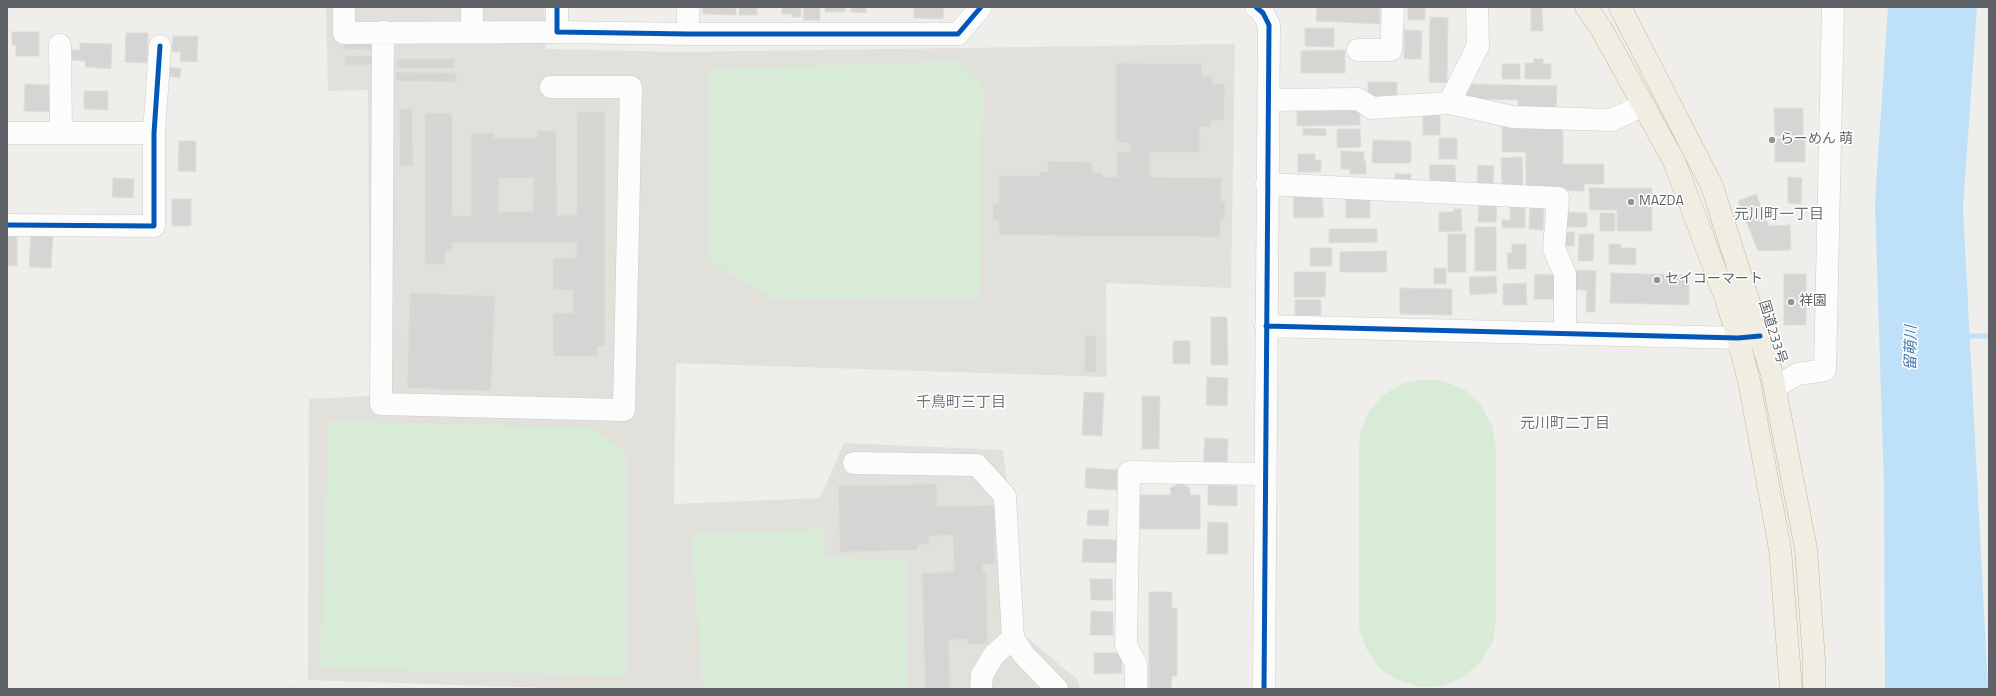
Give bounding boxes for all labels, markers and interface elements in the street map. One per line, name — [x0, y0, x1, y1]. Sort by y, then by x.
place label: らーめん 萌 — [1780, 132, 1853, 148]
marker: らーめん 萌 — [1767, 135, 1777, 145]
place label: MAZDA — [1639, 194, 1684, 210]
marker: MAZDA — [1626, 197, 1636, 207]
district label: 元川町一丁目 — [1734, 206, 1824, 224]
place label: セイコーマート — [1665, 272, 1763, 288]
marker: セイコーマート — [1652, 275, 1662, 285]
place label: 祥園 — [1799, 294, 1827, 310]
marker: 祥園 — [1786, 297, 1796, 307]
street label: 国道233号 — [1754, 298, 1790, 366]
water label: 留萌川 — [1903, 325, 1921, 371]
district label: 千鳥町三丁目 — [916, 394, 1006, 412]
district label: 元川町二丁目 — [1520, 415, 1610, 433]

